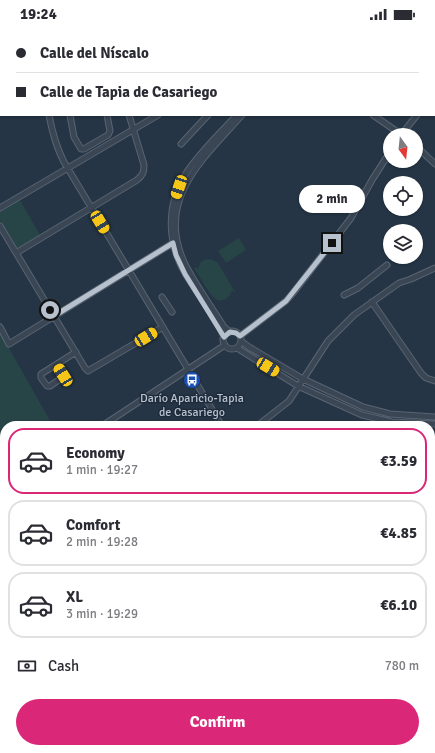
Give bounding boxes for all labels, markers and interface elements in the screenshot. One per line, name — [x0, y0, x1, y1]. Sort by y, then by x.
text: 19:24 — [20, 5, 57, 23]
text: Calle del Níscalo — [40, 44, 149, 62]
text: Calle de Tapia de Casariego — [40, 83, 217, 101]
north arrow — [383, 128, 423, 168]
map controls — [383, 128, 423, 264]
car — [169, 174, 189, 200]
button: locate — [383, 176, 423, 216]
callout: 2 min — [299, 185, 365, 213]
text: 2 min — [316, 191, 348, 207]
car — [89, 209, 111, 235]
button: layers — [383, 224, 423, 264]
route end — [323, 234, 341, 252]
route start — [41, 301, 59, 319]
car — [133, 326, 159, 348]
car — [255, 356, 281, 378]
car — [52, 362, 74, 388]
bus stop icon: Darío Aparicio-Tapia de Casariego — [182, 370, 202, 390]
place label: Darío Aparicio-Tapia de Casariego — [140, 391, 244, 420]
icon: car — [18, 443, 54, 479]
text: Economy — [66, 444, 125, 462]
text: €3.59 — [380, 452, 417, 470]
text: 1 min · 19:27 — [66, 462, 138, 478]
icon: car — [18, 515, 54, 551]
text: Comfort — [66, 516, 120, 534]
text: €4.85 — [380, 524, 417, 542]
text: 2 min · 19:28 — [66, 534, 138, 550]
icon: car — [18, 587, 54, 623]
text: XL — [66, 588, 83, 606]
text: €6.10 — [380, 596, 417, 614]
text: 3 min · 19:29 — [66, 606, 138, 622]
icon: cash — [16, 655, 38, 677]
text: Cash — [48, 657, 79, 675]
text: 780 m — [385, 658, 419, 674]
button: Confirm — [16, 699, 419, 745]

